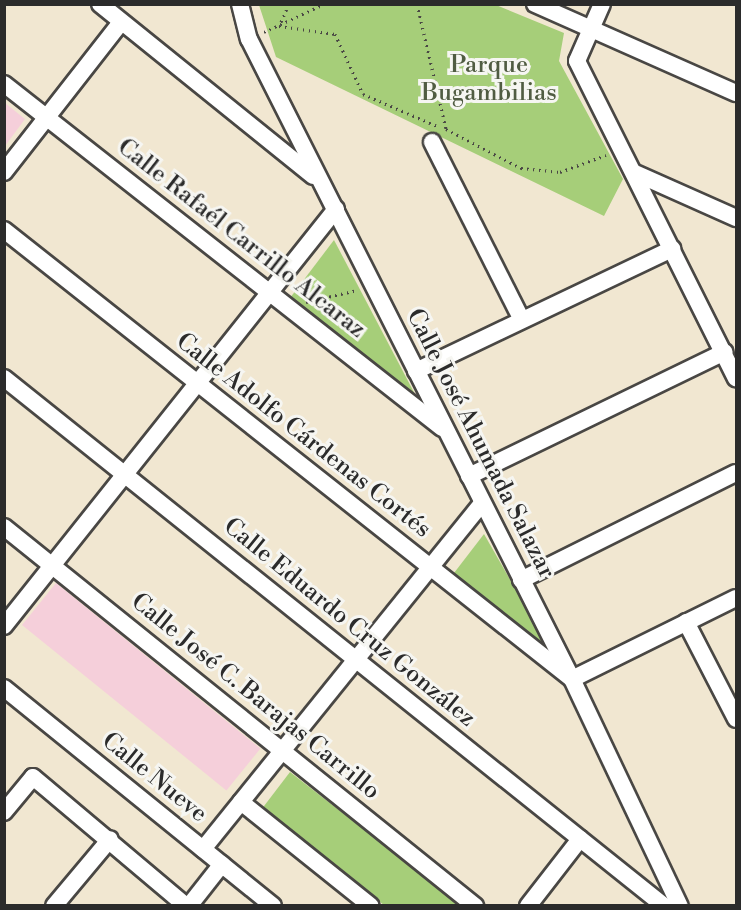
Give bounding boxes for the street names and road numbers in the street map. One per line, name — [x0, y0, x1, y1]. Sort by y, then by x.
street label: Calle Rafaél Carrillo Alcaraz — [111, 133, 371, 345]
street label: Calle José Ahumada Salazar — [399, 304, 561, 584]
street label: Calle Adolfo Cárdenas Cortés — [170, 328, 436, 544]
street label: Calle Eduardo Cruz González — [217, 512, 481, 734]
street label: Calle José C. Barajas Carrillo — [125, 588, 385, 806]
street label: Calle Nueve — [96, 727, 212, 829]

